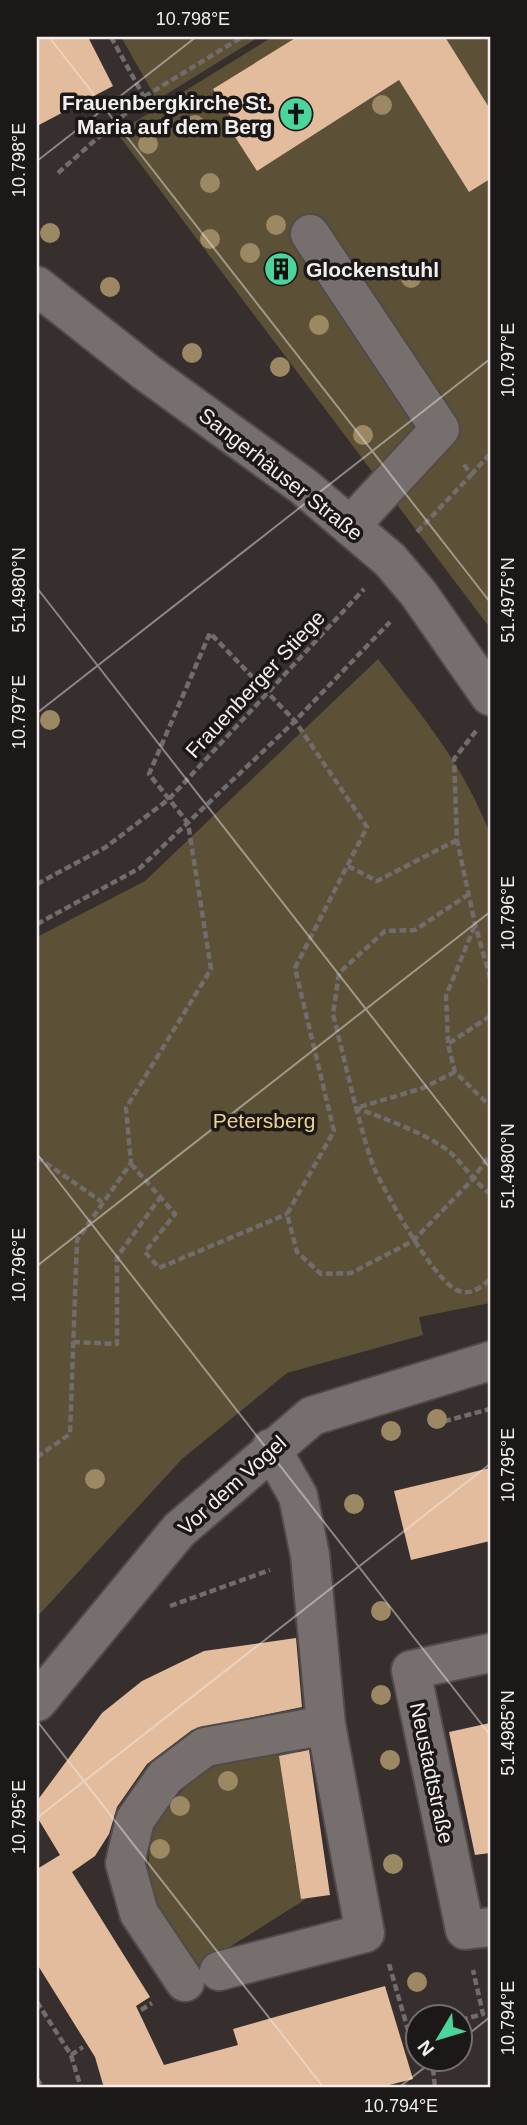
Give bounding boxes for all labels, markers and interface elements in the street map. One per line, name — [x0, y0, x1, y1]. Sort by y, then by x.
text: 10.798°E — [156, 9, 230, 29]
place label: Frauenbergkirche St. Maria auf dem Berg — [62, 91, 272, 138]
church icon: Frauenbergkirche St. Maria auf dem Berg — [277, 95, 315, 133]
text: 10.798°E — [9, 123, 29, 197]
building icon: Glockenstuhl — [262, 250, 300, 288]
place label: Glockenstuhl — [306, 258, 439, 281]
text: 10.797°E — [498, 323, 518, 397]
street label: Sangerhäuser Straße — [195, 403, 367, 545]
text: 51.4980°N — [9, 547, 29, 633]
text: 51.4975°N — [498, 557, 518, 643]
street label: Frauenberger Stiege — [181, 606, 329, 762]
text: 10.797°E — [9, 675, 29, 749]
text: 10.796°E — [498, 876, 518, 950]
park label: Petersberg — [213, 1109, 315, 1132]
text: 51.4980°N — [498, 1123, 518, 1209]
text: 10.796°E — [9, 1228, 29, 1302]
text: 10.795°E — [498, 1428, 518, 1502]
street label: Vor dem Vogel — [174, 1431, 290, 1539]
text: 51.4985°N — [498, 1690, 518, 1776]
street label: Neustadtstraße — [406, 1700, 458, 1846]
text: 10.795°E — [9, 1780, 29, 1854]
text: 10.794°E — [498, 1981, 518, 2055]
north arrow — [405, 2002, 475, 2072]
text: N — [413, 2036, 438, 2060]
text: 10.794°E — [364, 2096, 438, 2116]

